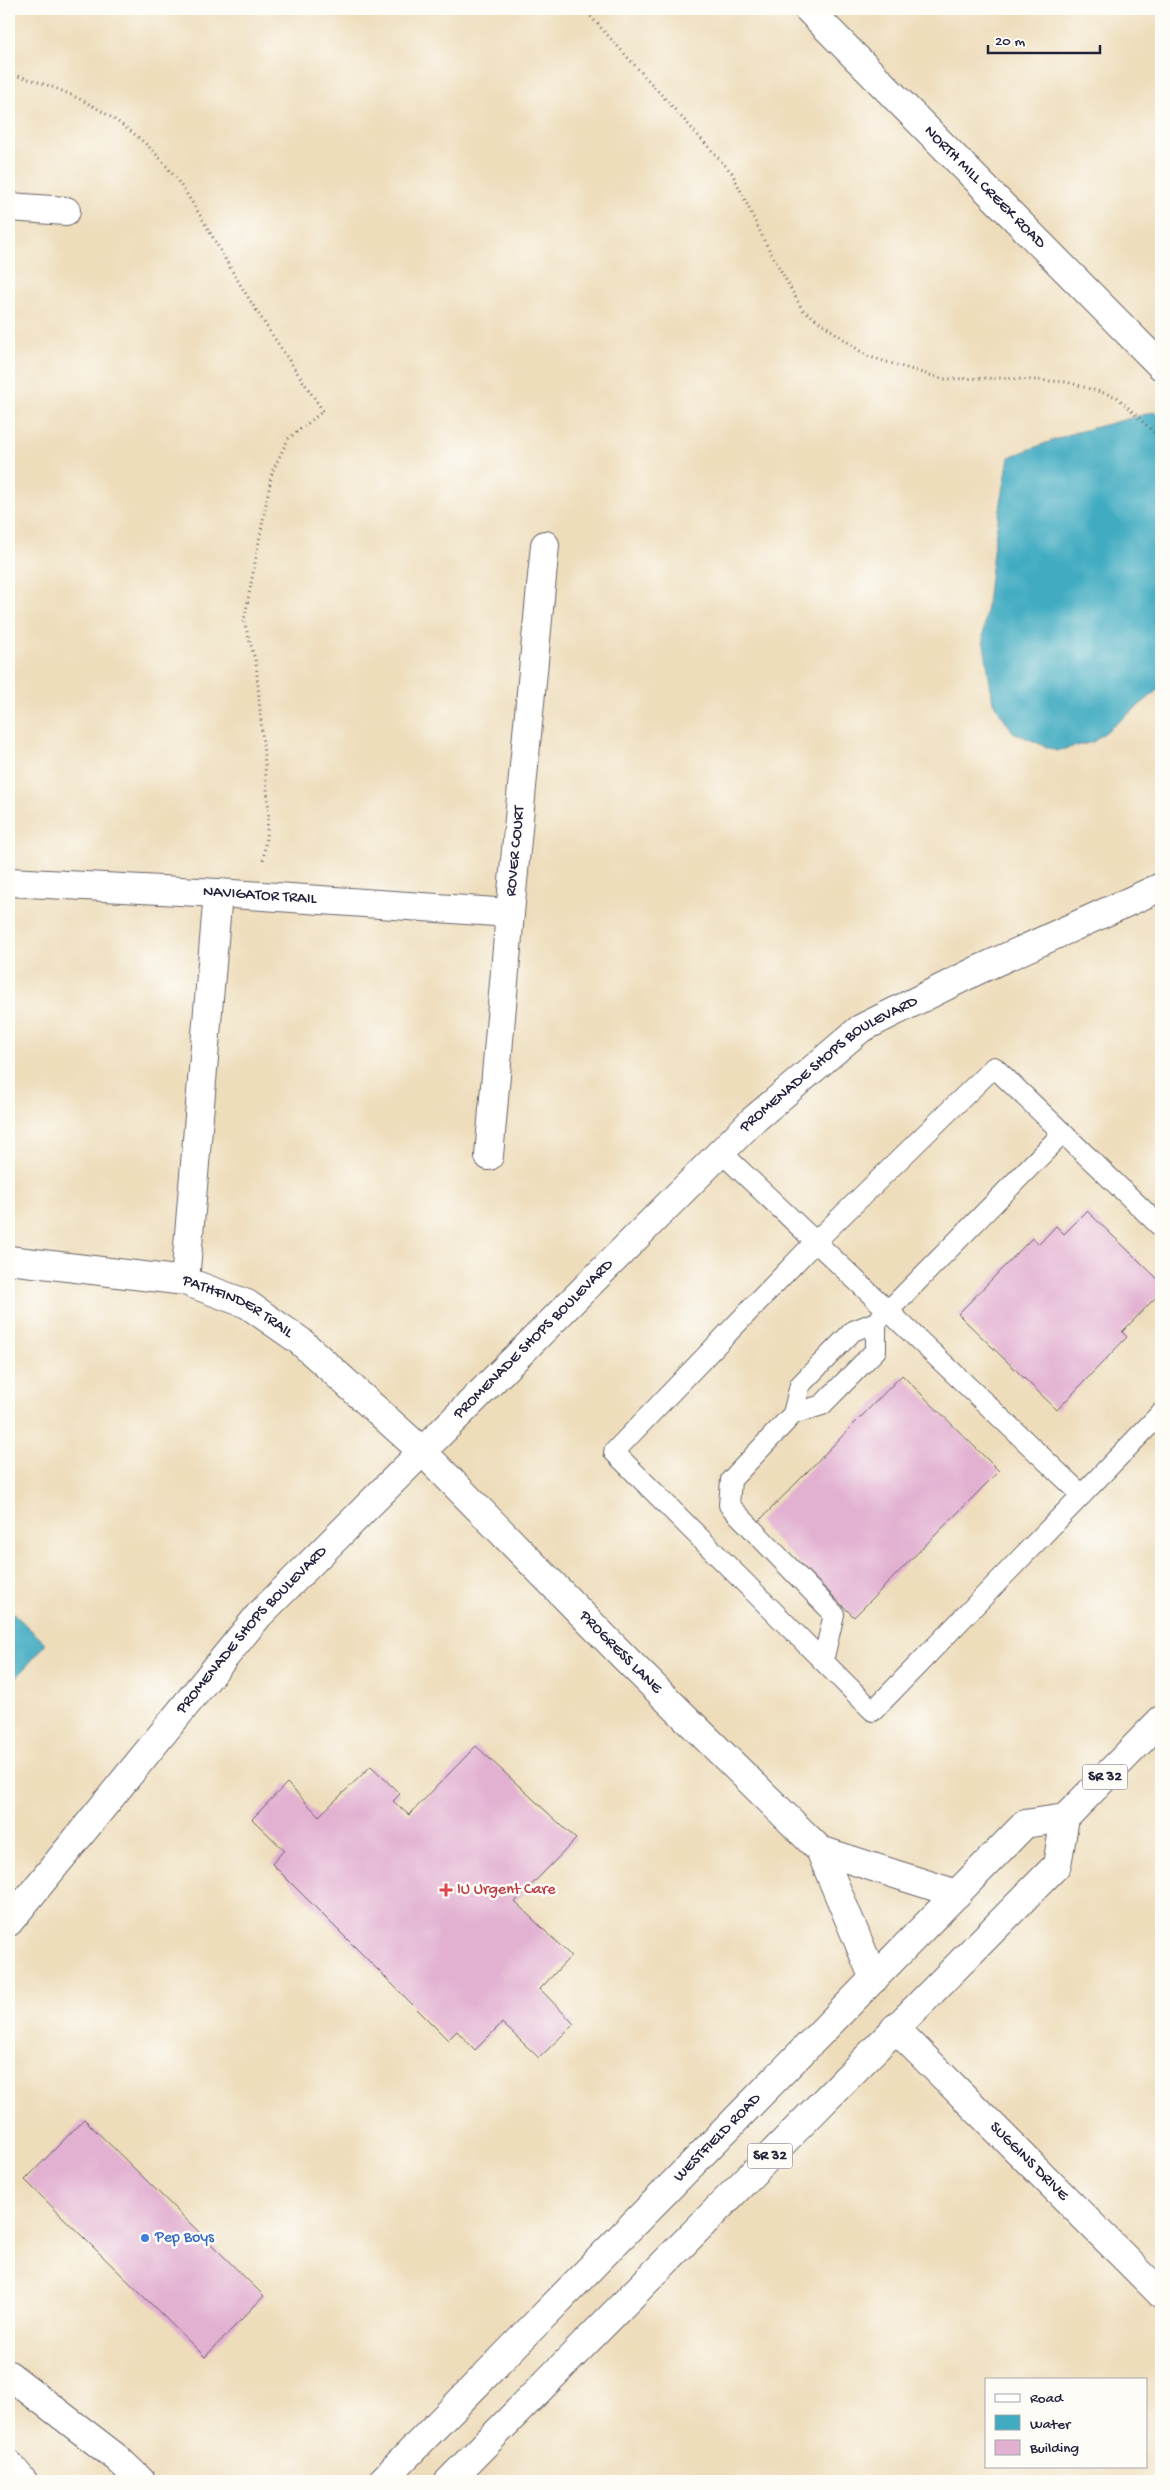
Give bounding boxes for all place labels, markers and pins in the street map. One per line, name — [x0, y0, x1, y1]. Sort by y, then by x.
place label: IU Urgent Care — [457, 1881, 556, 1900]
marker: IU Urgent Care — [439, 1883, 453, 1897]
place label: Pep Boys — [154, 2229, 215, 2248]
marker: Pep Boys — [139, 2232, 151, 2244]

